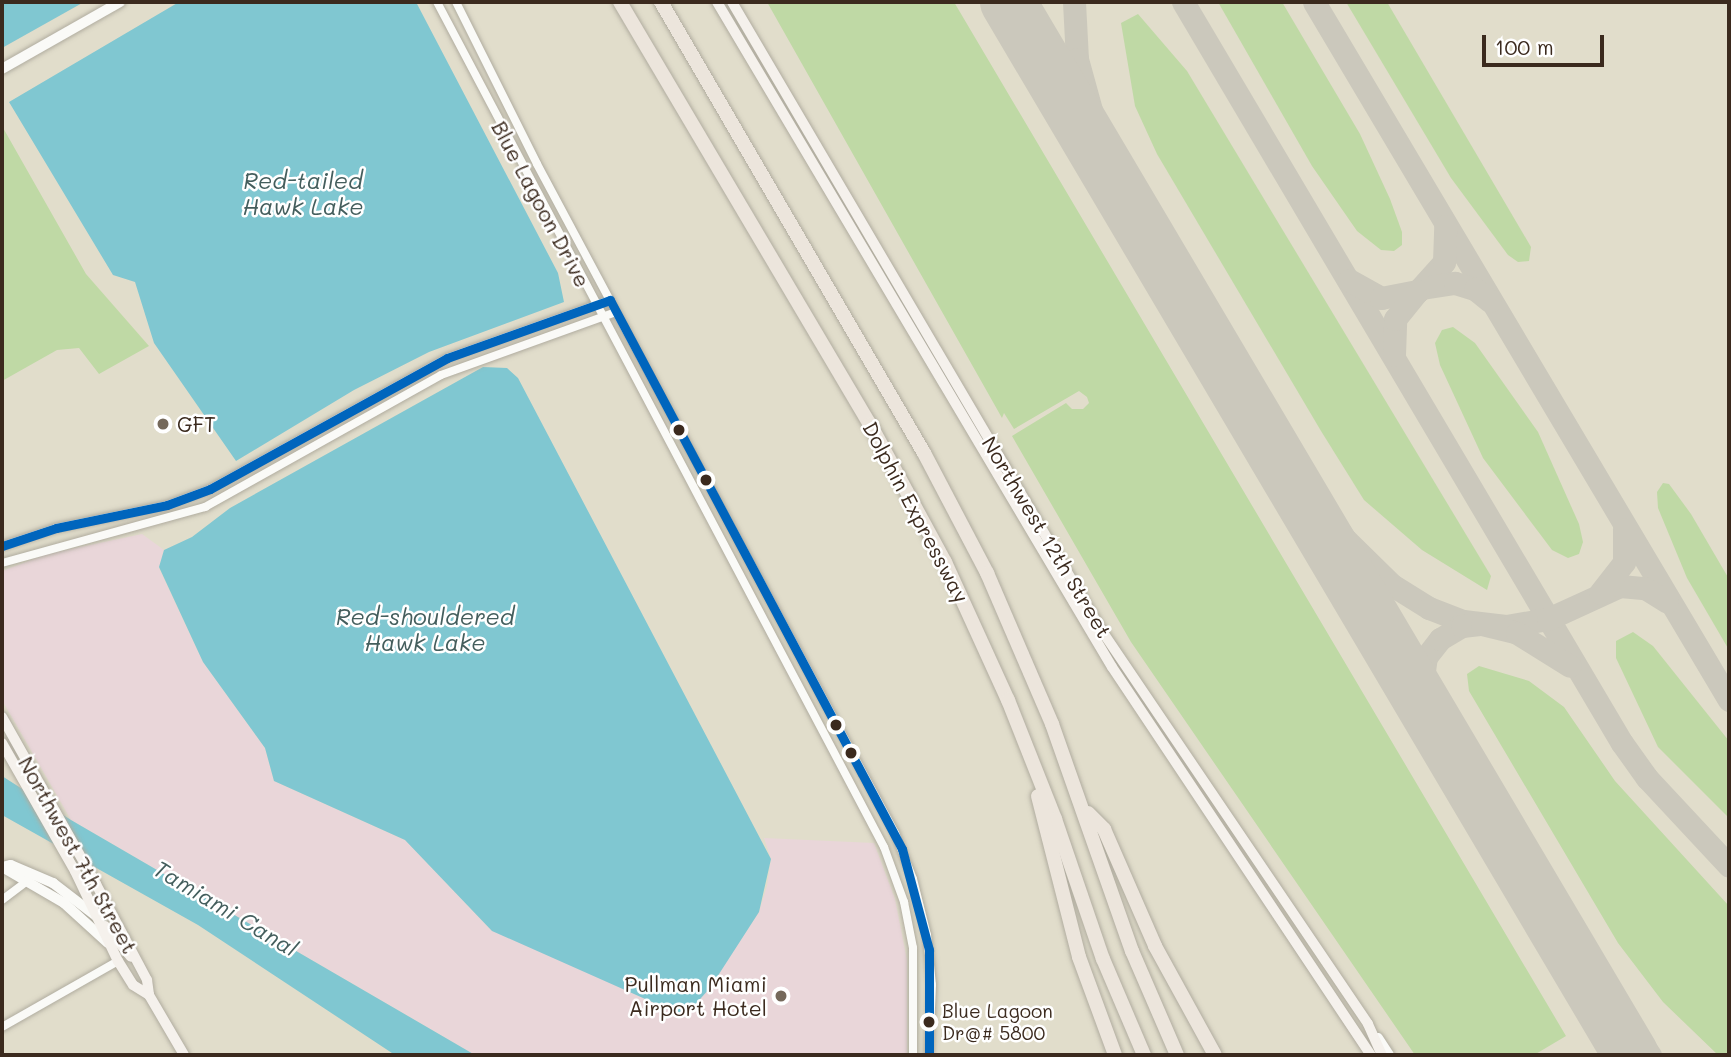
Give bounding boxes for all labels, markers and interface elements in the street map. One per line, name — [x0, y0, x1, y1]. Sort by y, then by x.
scale bar — [1486, 21, 1608, 65]
text: 100 m — [1495, 33, 1554, 60]
street label: Blue Lagoon Drive — [487, 117, 595, 291]
water label: Red-tailed Hawk Lake — [242, 166, 364, 220]
place label: GFT — [177, 411, 216, 437]
marker: GFT — [155, 416, 171, 432]
street label: Dolphin Expressway — [858, 417, 974, 607]
unlabelled marker — [672, 423, 686, 437]
street label: Northwest 12th Street — [977, 432, 1117, 642]
unlabelled marker — [699, 473, 713, 487]
water label: Red-shouldered Hawk Lake — [336, 602, 514, 656]
unlabelled marker — [829, 718, 843, 732]
unlabelled marker — [844, 746, 858, 760]
street label: Northwest 7th Street — [13, 752, 143, 958]
water label: Tamiami Canal — [149, 854, 303, 962]
place label: Pullman Miami Airport Hotel — [625, 971, 767, 1021]
marker: Pullman Miami Airport Hotel — [773, 988, 789, 1004]
place label: Blue Lagoon Dr@# 5800 — [942, 1000, 1053, 1044]
marker: Blue Lagoon Dr@# 5800 — [922, 1015, 936, 1029]

